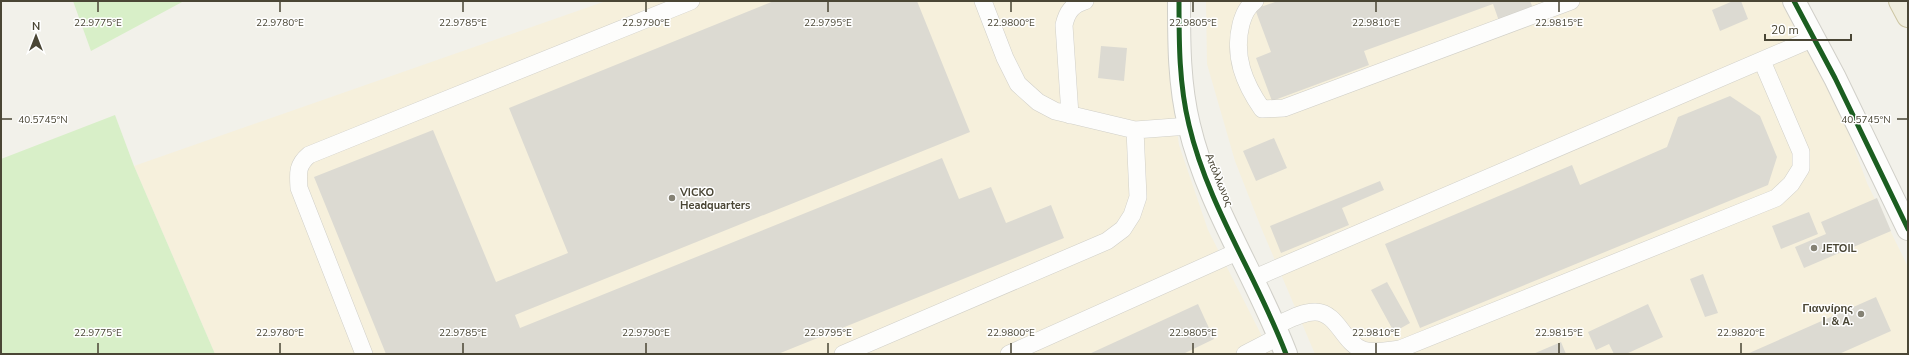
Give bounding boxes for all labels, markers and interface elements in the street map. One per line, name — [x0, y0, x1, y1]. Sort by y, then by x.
north arrow — [16, 16, 56, 56]
text: 22.9775°E — [74, 16, 122, 30]
text: 22.9780°E — [256, 16, 304, 30]
text: 22.9785°E — [439, 16, 487, 30]
text: 22.9790°E — [622, 16, 670, 30]
text: 22.9795°E — [804, 16, 852, 30]
text: 22.9800°E — [987, 16, 1035, 30]
text: 22.9805°E — [1169, 16, 1217, 30]
text: 22.9810°E — [1352, 16, 1400, 30]
text: 22.9815°E — [1535, 16, 1583, 30]
scale bar — [1765, 16, 1851, 42]
text: N — [32, 19, 40, 34]
text: 20 m — [1771, 22, 1799, 38]
text: 40.5745°N — [18, 113, 68, 127]
text: 40.5745°N — [1841, 113, 1891, 127]
street label: Απόλλωνος — [1202, 151, 1236, 209]
place label: VICKO Headquarters — [679, 185, 750, 213]
marker: VICKO Headquarters — [667, 193, 677, 203]
place label: JETOIL — [1821, 241, 1857, 256]
marker: JETOIL — [1809, 243, 1819, 253]
place label: Γιαννίρης Ι. & Α. — [1802, 301, 1853, 329]
marker: Γιαννίρης Ι. & Α. — [1856, 309, 1866, 319]
text: 22.9775°E — [74, 326, 122, 340]
text: 22.9780°E — [256, 326, 304, 340]
text: 22.9785°E — [439, 326, 487, 340]
text: 22.9790°E — [622, 326, 670, 340]
text: 22.9795°E — [804, 326, 852, 340]
text: 22.9800°E — [987, 326, 1035, 340]
text: 22.9805°E — [1169, 326, 1217, 340]
text: 22.9810°E — [1352, 326, 1400, 340]
text: 22.9815°E — [1535, 326, 1583, 340]
text: 22.9820°E — [1717, 326, 1765, 340]

